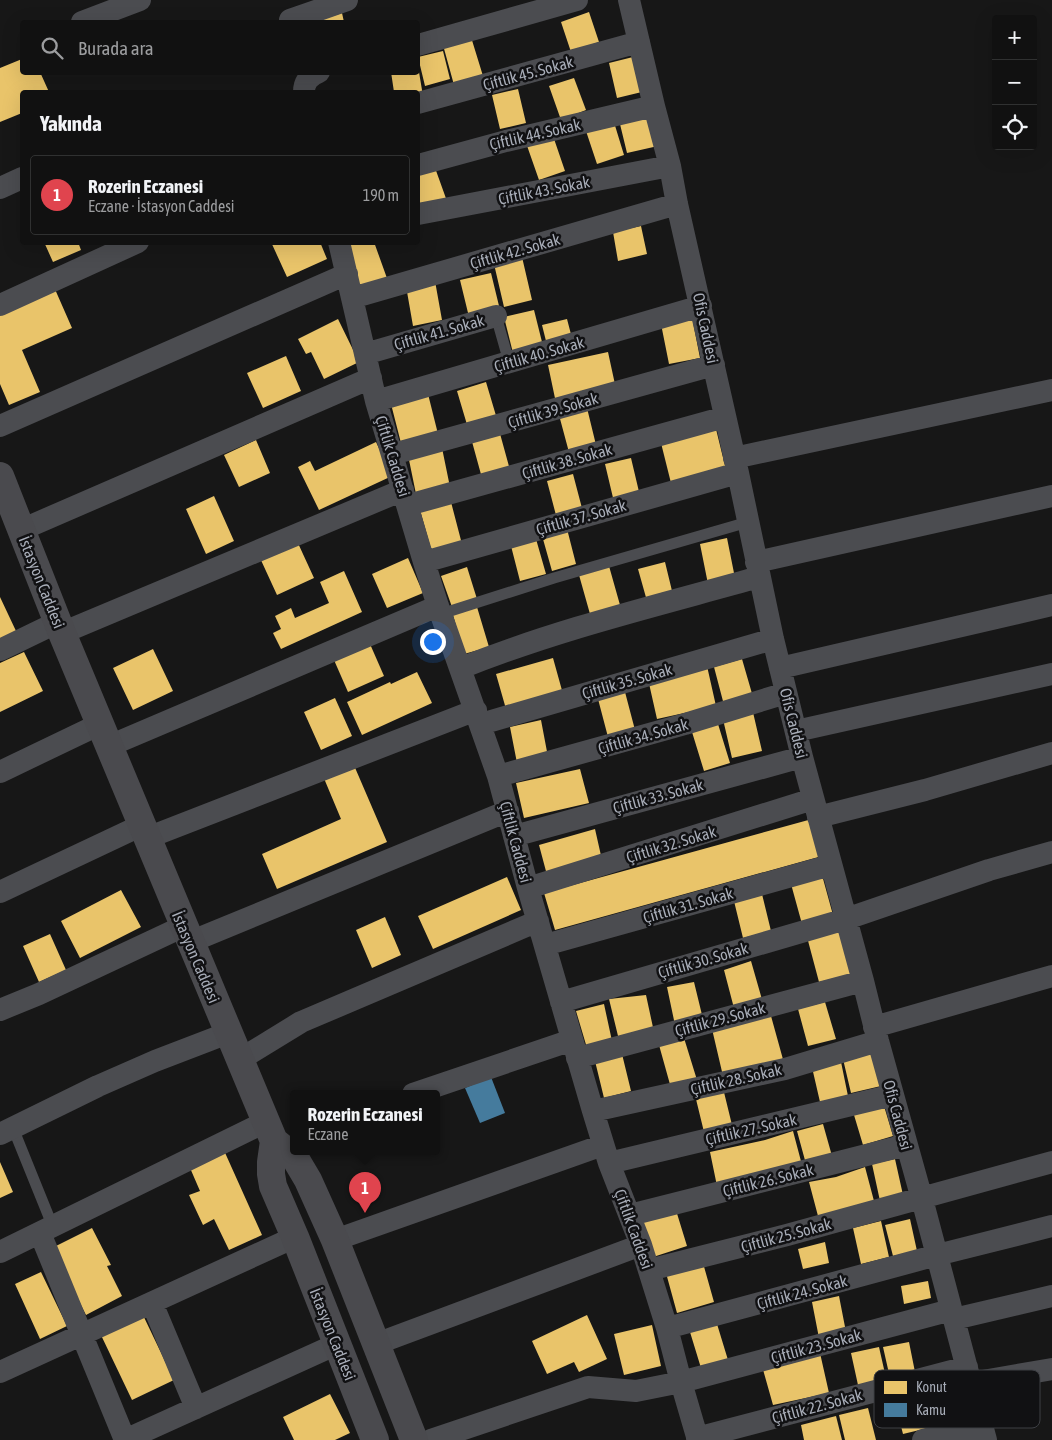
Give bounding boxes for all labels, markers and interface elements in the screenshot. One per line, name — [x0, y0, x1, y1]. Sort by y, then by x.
map controls — [992, 15, 1037, 150]
button: + — [992, 15, 1037, 60]
search box — [20, 20, 420, 75]
icon: search — [38, 34, 66, 62]
text: Burada ara — [78, 37, 154, 59]
street label: Çiftlik 45. Sokak — [481, 52, 575, 95]
button: − — [992, 60, 1037, 105]
button: locate — [992, 105, 1037, 150]
text: Yakında — [40, 111, 102, 135]
street label: Çiftlik 44. Sokak — [488, 115, 583, 154]
street label: Çiftlik 43. Sokak — [497, 172, 592, 209]
text: Rozerin Eczanesi — [88, 175, 203, 197]
text: 1 — [53, 186, 61, 204]
text: 190 m — [363, 186, 399, 204]
text: Eczane · İstasyon Caddesi — [88, 197, 235, 215]
street label: Çiftlik 42. Sokak — [468, 230, 562, 273]
street label: Ofis Caddesi — [690, 291, 722, 365]
street label: Çiftlik 41. Sokak — [392, 311, 486, 354]
street label: Çiftlik 40. Sokak — [492, 333, 586, 376]
street label: Çiftlik 39. Sokak — [506, 389, 600, 432]
street label: Çiftlik Caddesi — [371, 413, 414, 499]
street label: Çiftlik 38. Sokak — [520, 440, 614, 483]
street label: Çiftlik 37. Sokak — [534, 496, 628, 539]
street label: İstasyon Caddesi — [14, 533, 69, 631]
your location — [420, 629, 446, 655]
street label: Çiftlik 35. Sokak — [580, 660, 674, 703]
street label: Ofis Caddesi — [777, 686, 811, 760]
street label: Çiftlik 34. Sokak — [596, 715, 690, 758]
street label: Çiftlik 33. Sokak — [611, 775, 705, 818]
street label: Çiftlik Caddesi — [496, 799, 535, 885]
street label: Çiftlik 32. Sokak — [624, 822, 718, 867]
street label: Çiftlik 31. Sokak — [641, 884, 735, 927]
street label: İstasyon Caddesi — [168, 909, 223, 1006]
street label: Çiftlik 30. Sokak — [656, 939, 750, 982]
street label: Çiftlik 29. Sokak — [673, 998, 767, 1041]
street label: Çiftlik 28. Sokak — [689, 1060, 784, 1099]
street label: Ofis Caddesi — [880, 1078, 916, 1152]
popup — [290, 1090, 440, 1155]
text: Rozerin Eczanesi — [307, 1103, 423, 1125]
street label: Çiftlik 27. Sokak — [704, 1110, 799, 1149]
text: Eczane — [307, 1125, 348, 1143]
street label: Çiftlik 26. Sokak — [721, 1160, 815, 1201]
pin: 1 — [349, 1172, 381, 1213]
street label: Çiftlik Caddesi — [610, 1187, 657, 1272]
street label: Çiftlik 25. Sokak — [739, 1214, 833, 1257]
street label: Çiftlik 24. Sokak — [755, 1271, 849, 1314]
street label: İstasyon Caddesi — [305, 1285, 360, 1383]
street label: Çiftlik 23. Sokak — [769, 1325, 863, 1368]
legend — [874, 1370, 1040, 1428]
text: Konut — [916, 1379, 947, 1395]
street label: Çiftlik 22. Sokak — [770, 1385, 864, 1428]
text: Kamu — [916, 1402, 946, 1418]

